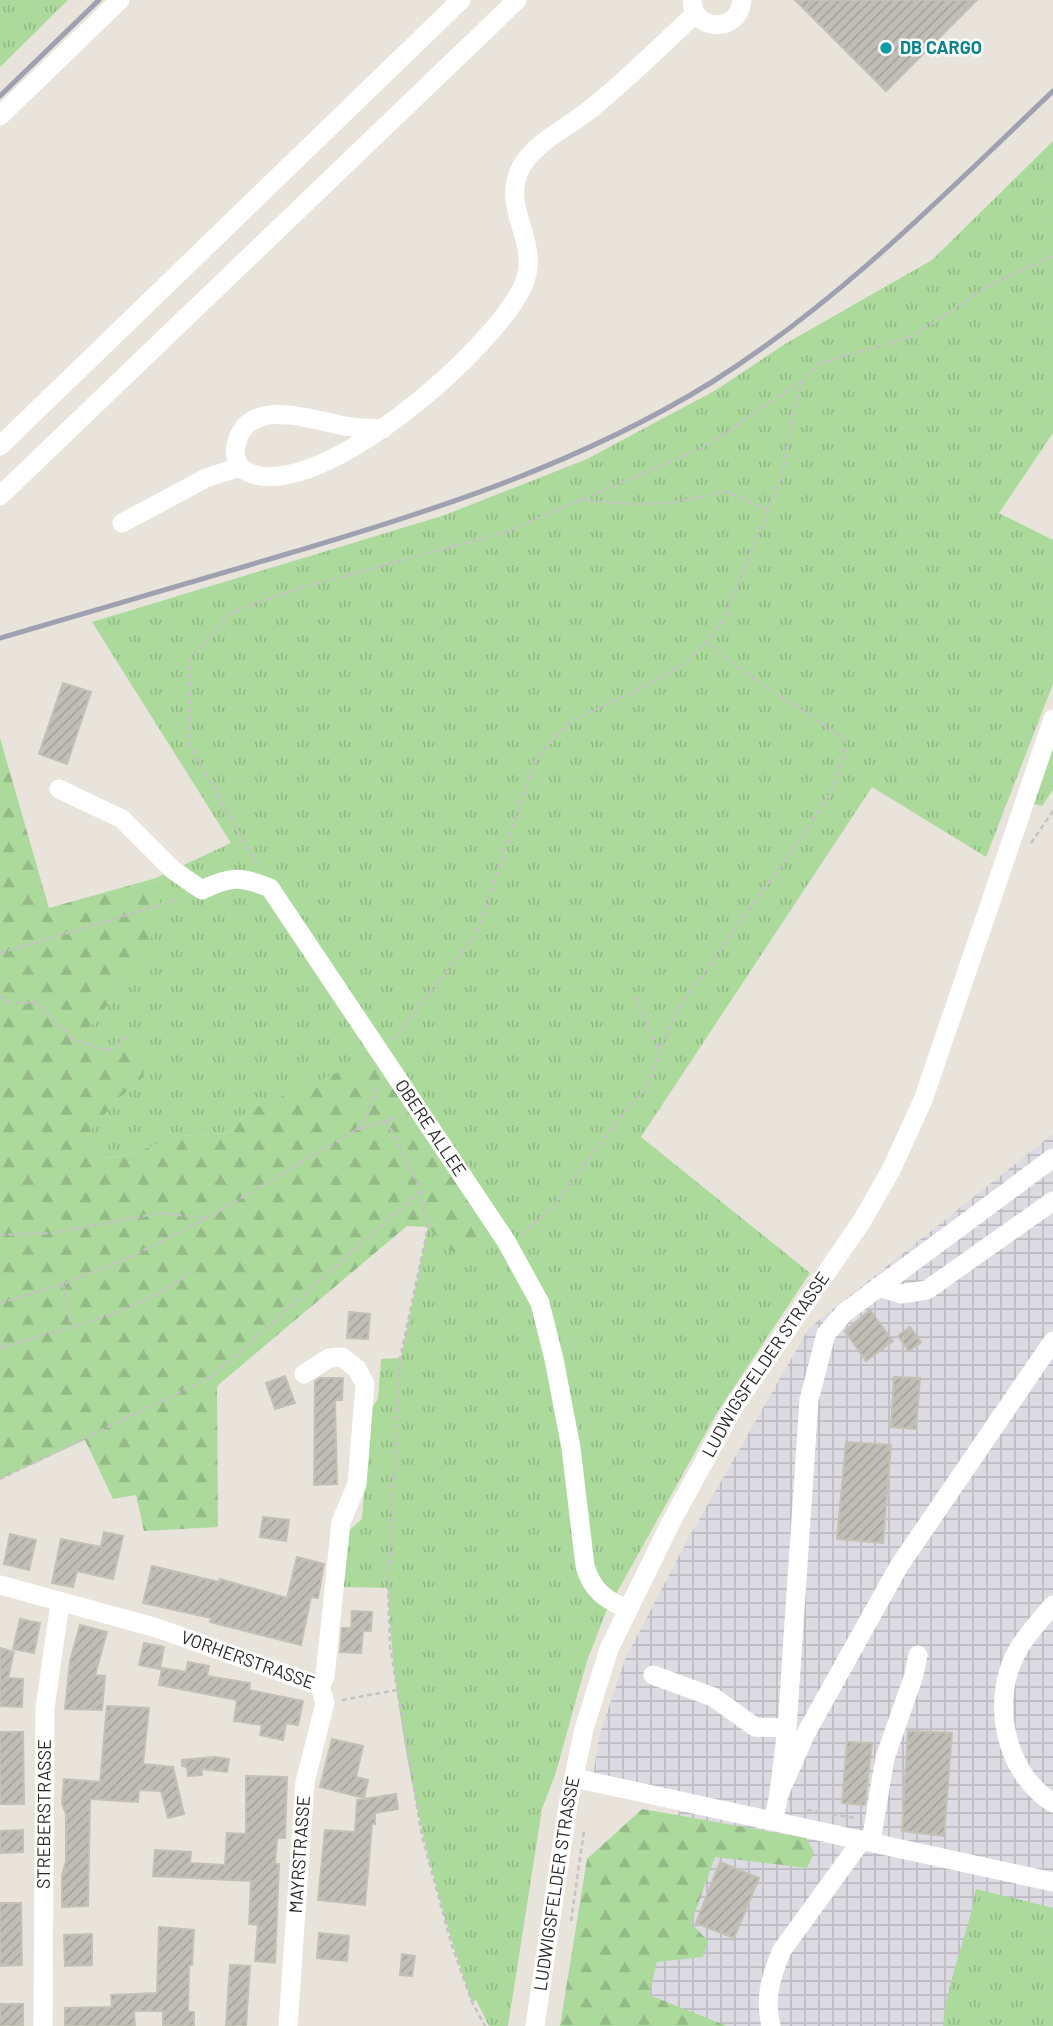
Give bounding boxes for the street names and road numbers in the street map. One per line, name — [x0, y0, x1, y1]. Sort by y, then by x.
street label: OBERE ALLEE — [391, 1075, 472, 1180]
street label: LUDWIGSFELDER STRASSE — [697, 1267, 833, 1461]
street label: VORHERSTRASSE — [178, 1625, 318, 1693]
street label: STREBERSTRASSE — [32, 1739, 55, 1889]
street label: LUDWIGSFELDER STRASSE — [528, 1774, 584, 1992]
street label: MAYRSTRASSE — [284, 1795, 314, 1914]

